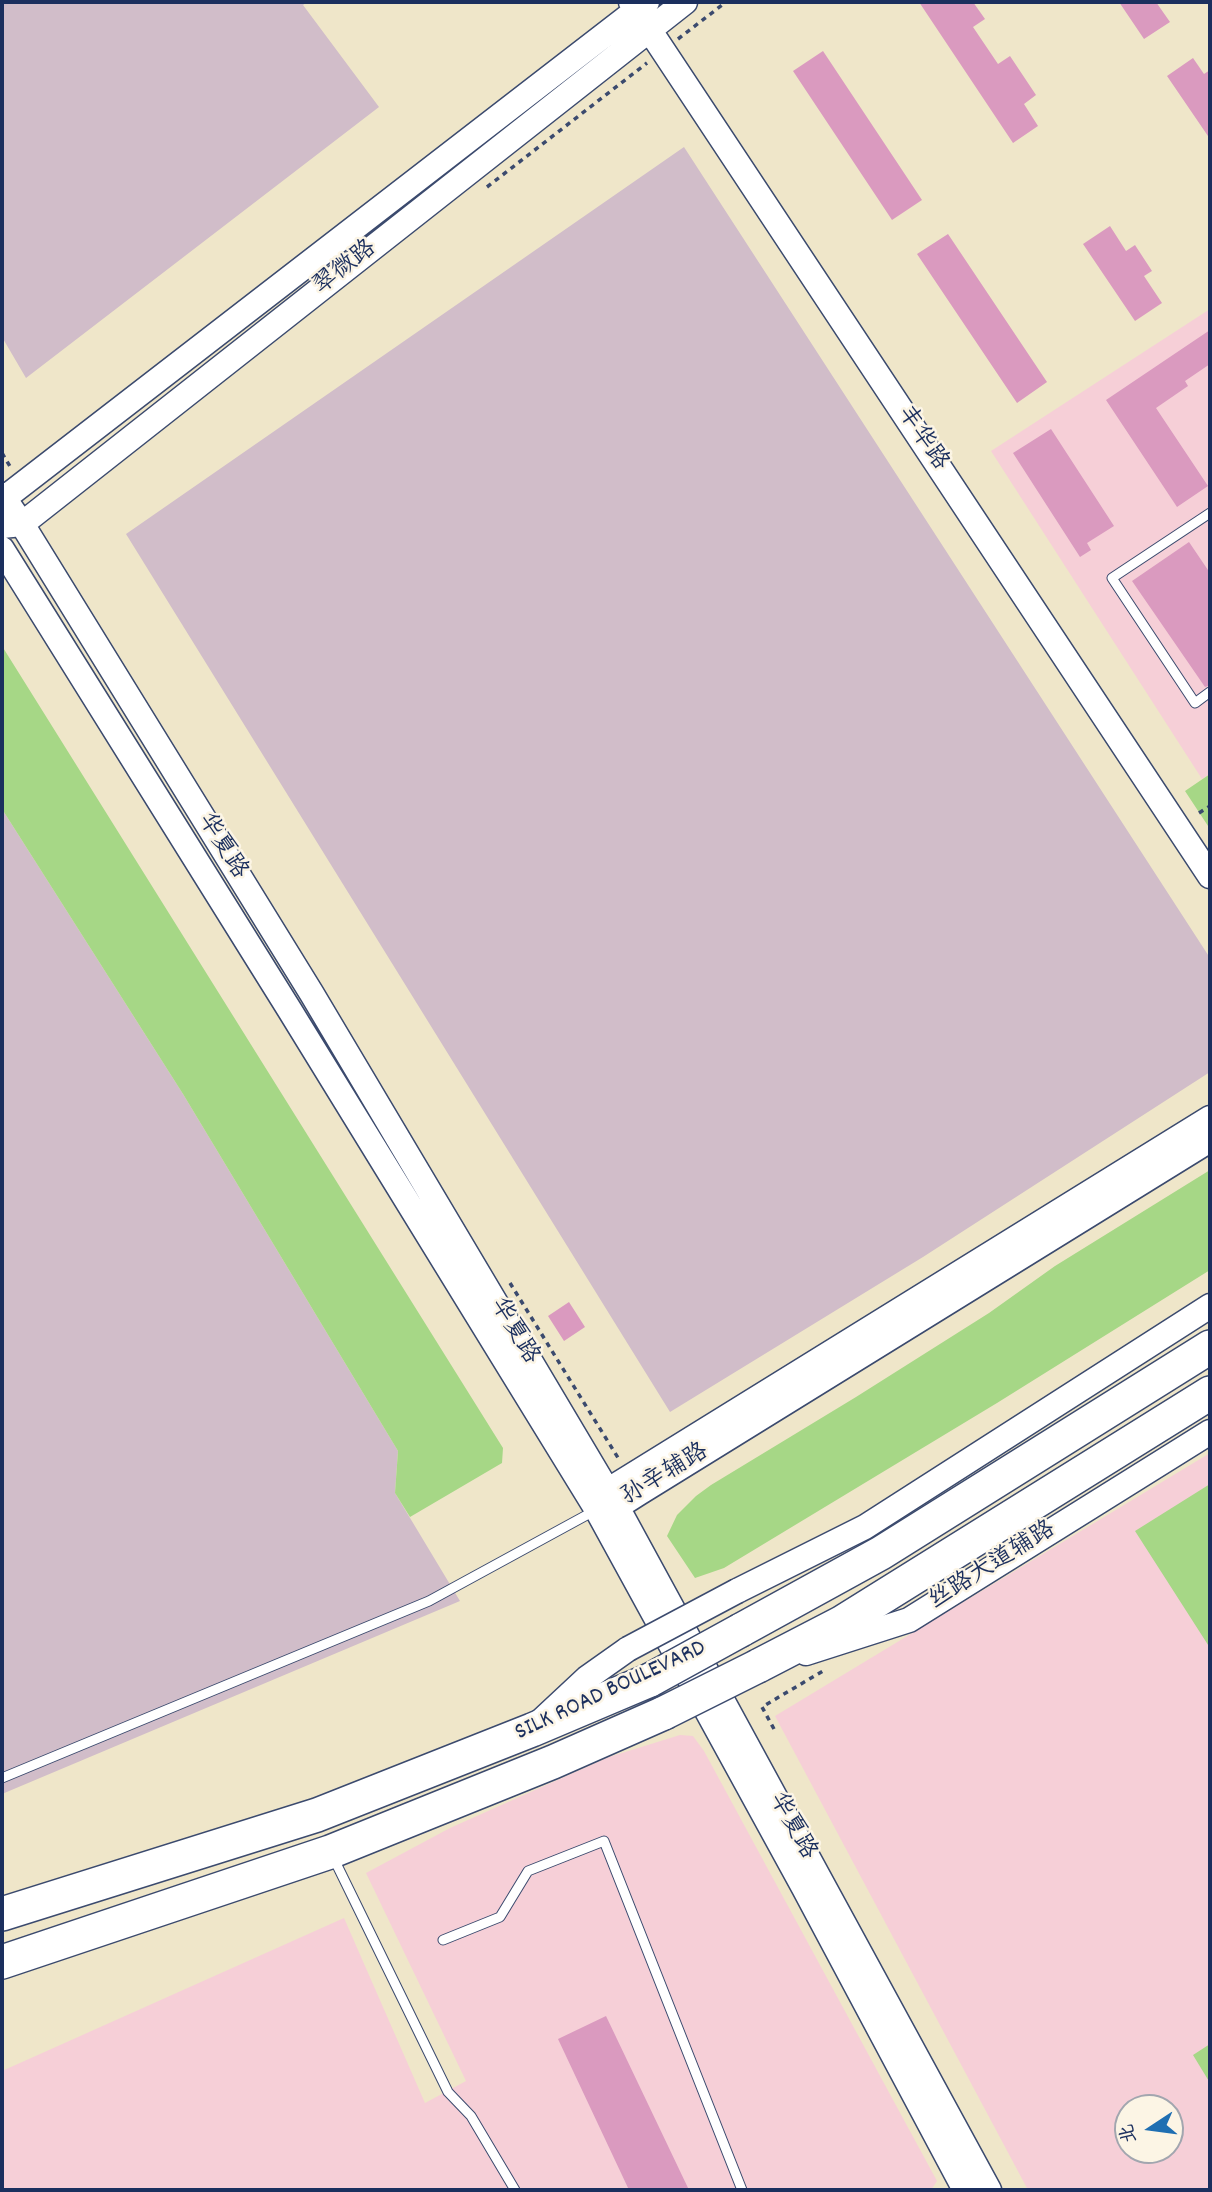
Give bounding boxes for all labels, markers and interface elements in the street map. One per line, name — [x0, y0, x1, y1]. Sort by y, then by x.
street label: 翠微路 — [309, 235, 383, 303]
street label: 丰华路 — [889, 401, 953, 477]
street label: 华夏路 — [190, 809, 252, 885]
street label: 华夏路 — [482, 1294, 544, 1370]
street label: 孙辛辅路 — [617, 1439, 715, 1513]
street label: 丝路大道辅路 — [924, 1517, 1062, 1617]
street label: SILK ROAD BOULEVARD — [511, 1635, 711, 1749]
street label: 华夏路 — [761, 1789, 821, 1865]
north arrow — [1114, 2094, 1184, 2164]
text: 北 — [1115, 2121, 1145, 2146]

